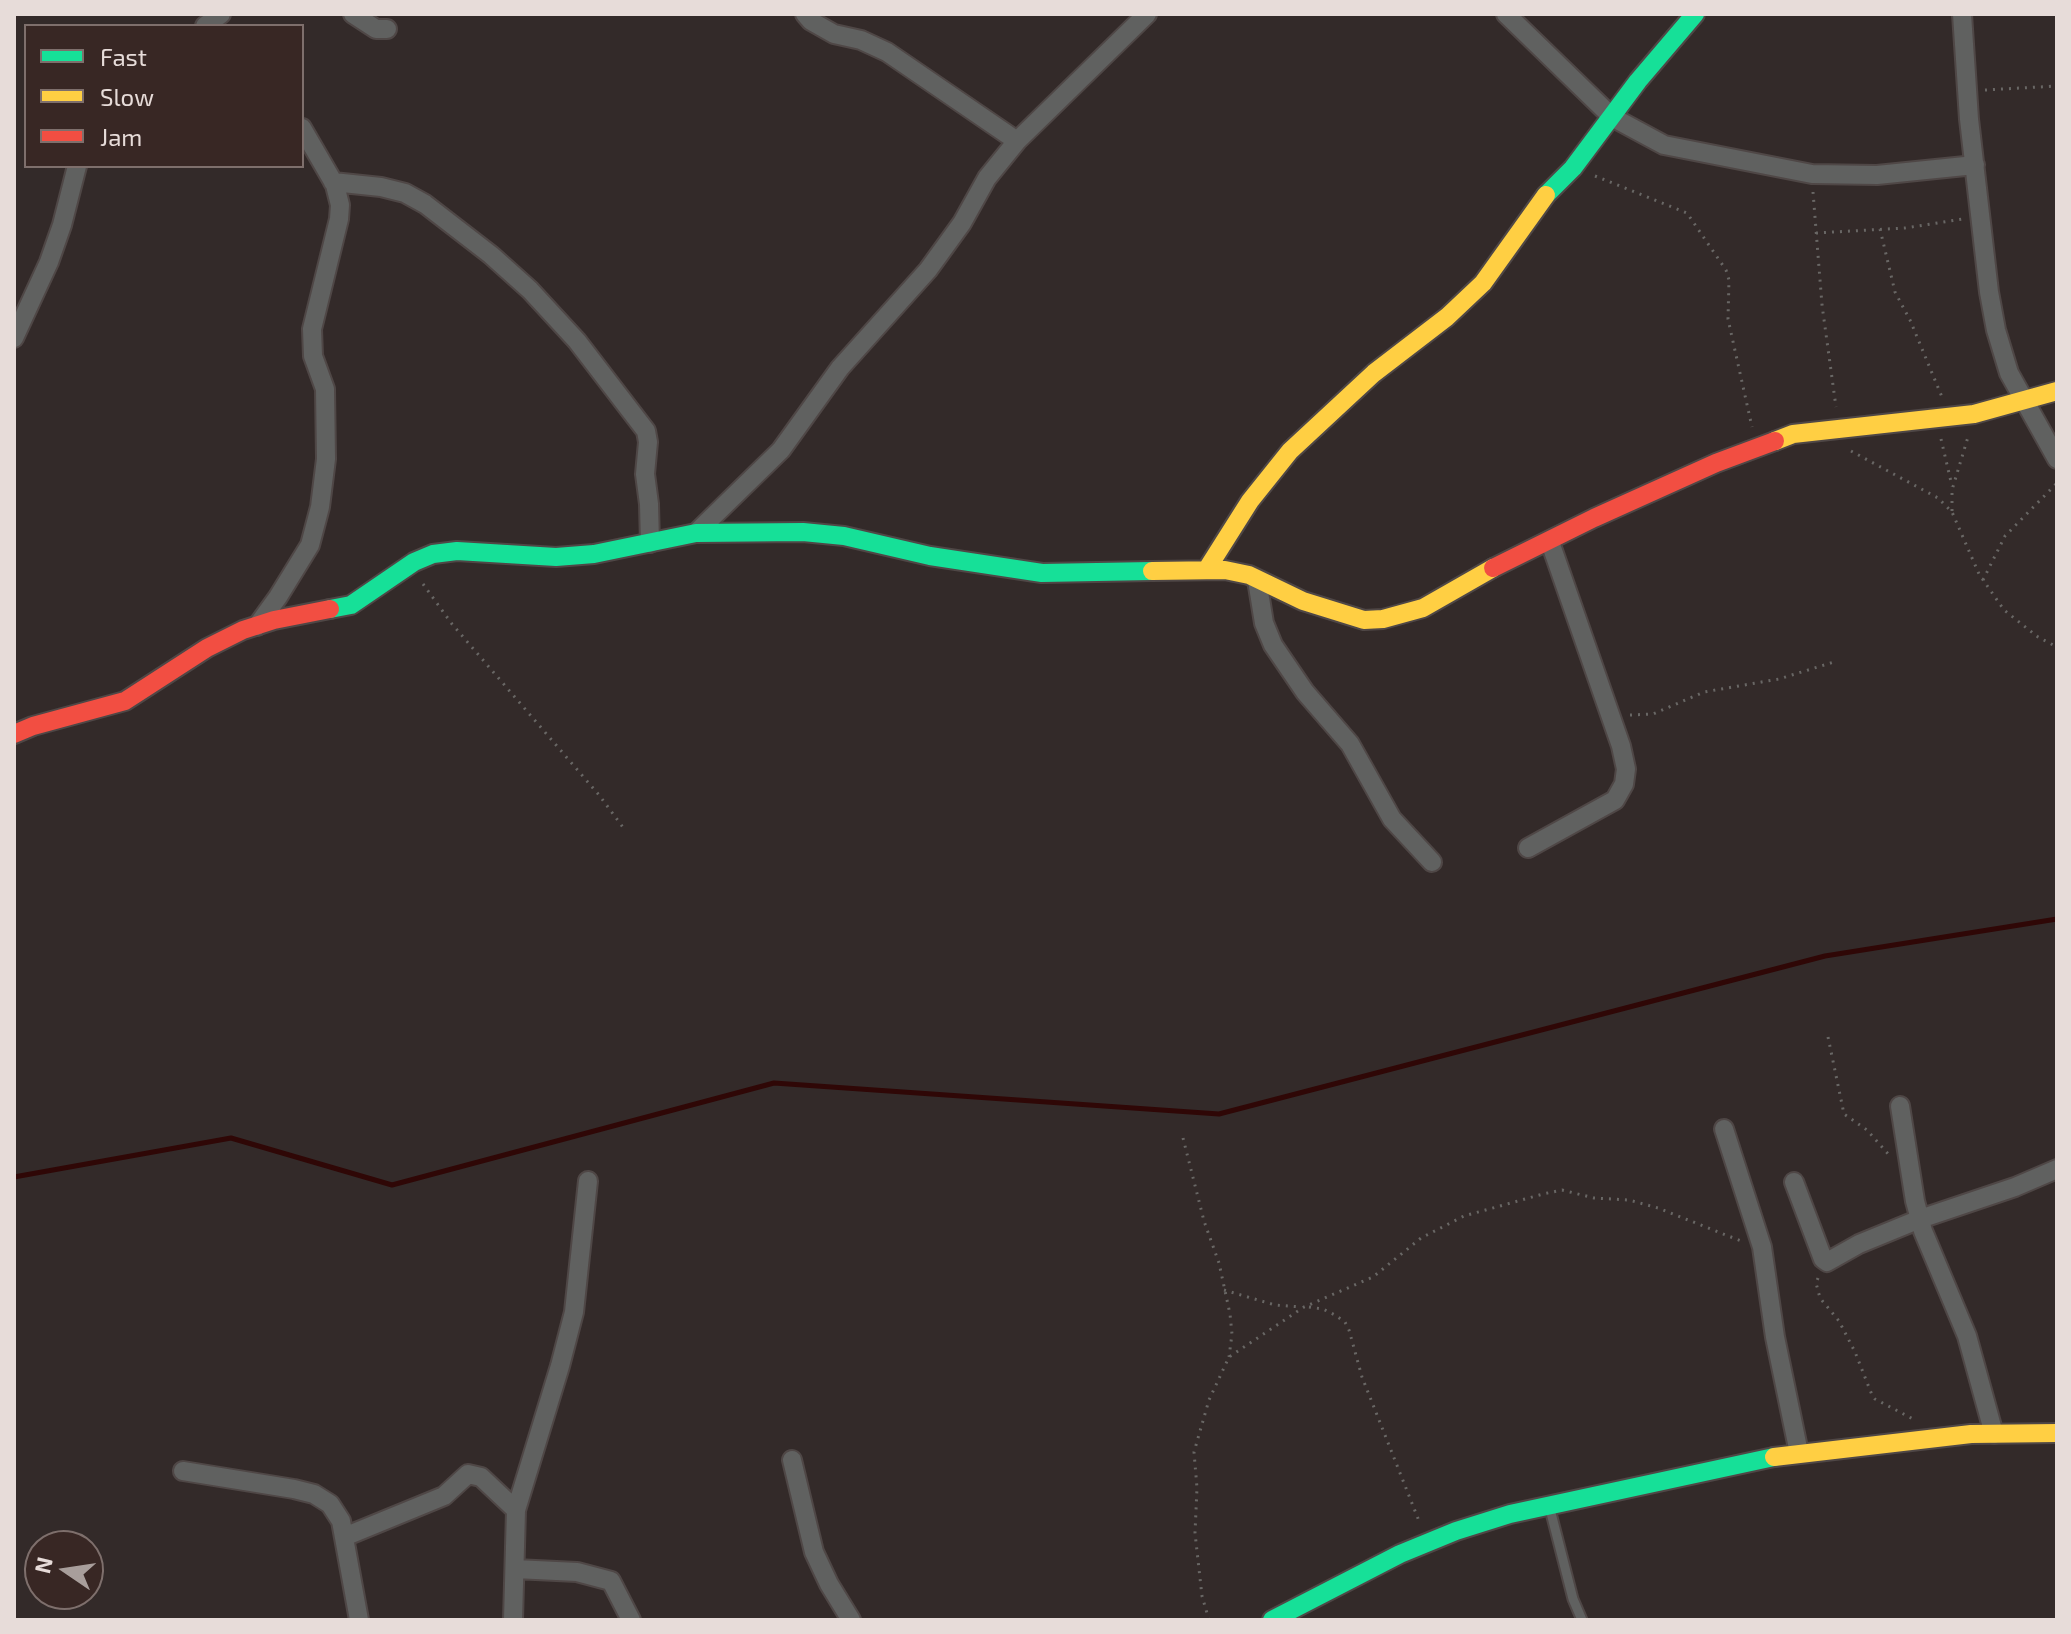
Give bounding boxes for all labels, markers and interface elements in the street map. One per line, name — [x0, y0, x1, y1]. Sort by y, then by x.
legend — [24, 24, 304, 168]
text: Fast — [100, 42, 147, 71]
text: Slow — [100, 82, 154, 111]
text: Jam — [100, 122, 142, 151]
north arrow — [24, 1530, 104, 1610]
text: N — [28, 1554, 57, 1576]

